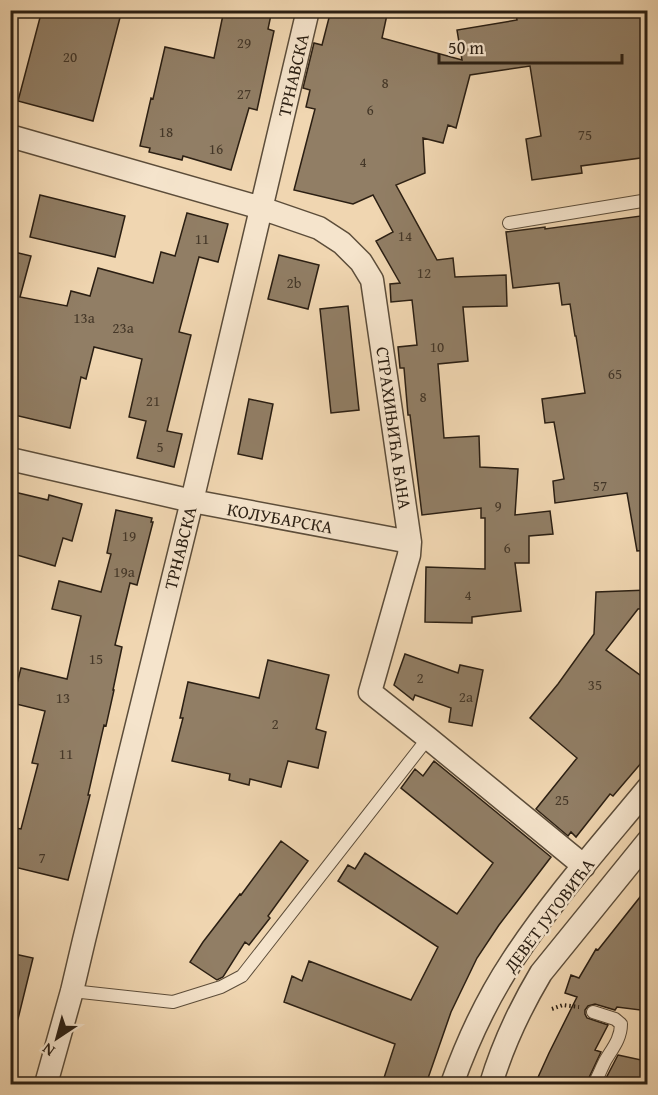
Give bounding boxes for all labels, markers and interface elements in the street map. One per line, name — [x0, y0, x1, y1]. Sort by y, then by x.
scale bar — [439, 27, 622, 65]
street label: ТРНАВСКА — [270, 31, 316, 119]
house number: 29 — [237, 32, 251, 53]
text: 50 m — [448, 34, 484, 61]
house number: 20 — [63, 46, 77, 67]
house number: 8 — [381, 72, 389, 93]
house number: 27 — [237, 83, 251, 104]
house number: 6 — [366, 99, 374, 120]
house number: 18 — [159, 121, 173, 142]
house number: 75 — [578, 124, 592, 145]
house number: 16 — [209, 138, 223, 159]
house number: 4 — [359, 151, 367, 172]
house number: 14 — [398, 225, 412, 246]
house number: 11 — [195, 228, 209, 249]
house number: 12 — [417, 262, 431, 283]
house number: 2b — [287, 272, 302, 293]
house number: 13a — [73, 307, 95, 328]
house number: 23a — [112, 317, 134, 338]
house number: 10 — [430, 336, 444, 357]
street label: СТРАХИЊИЋА БАНА — [369, 345, 419, 511]
house number: 65 — [608, 363, 622, 384]
house number: 8 — [419, 386, 427, 407]
house number: 21 — [146, 390, 160, 411]
house number: 5 — [156, 436, 164, 457]
house number: 57 — [593, 475, 607, 496]
street label: КОЛУБАРСКА — [225, 495, 335, 541]
house number: 9 — [494, 495, 502, 516]
street label: ТРНАВСКА — [157, 504, 203, 592]
house number: 19 — [122, 525, 136, 546]
house number: 6 — [503, 537, 511, 558]
house number: 19a — [113, 561, 135, 582]
house number: 4 — [464, 584, 472, 605]
house number: 15 — [89, 648, 103, 669]
house number: 2 — [416, 667, 424, 688]
house number: 35 — [588, 674, 602, 695]
house number: 2a — [459, 686, 473, 707]
house number: 13 — [56, 687, 70, 708]
house number: 2 — [271, 713, 279, 734]
house number: 11 — [59, 743, 73, 764]
house number: 25 — [555, 789, 569, 810]
house number: 7 — [38, 847, 46, 868]
street label: ДЕВЕТ ЈУГОВИЋА — [496, 852, 601, 979]
north arrow — [27, 1008, 87, 1068]
text: N — [37, 1037, 60, 1063]

